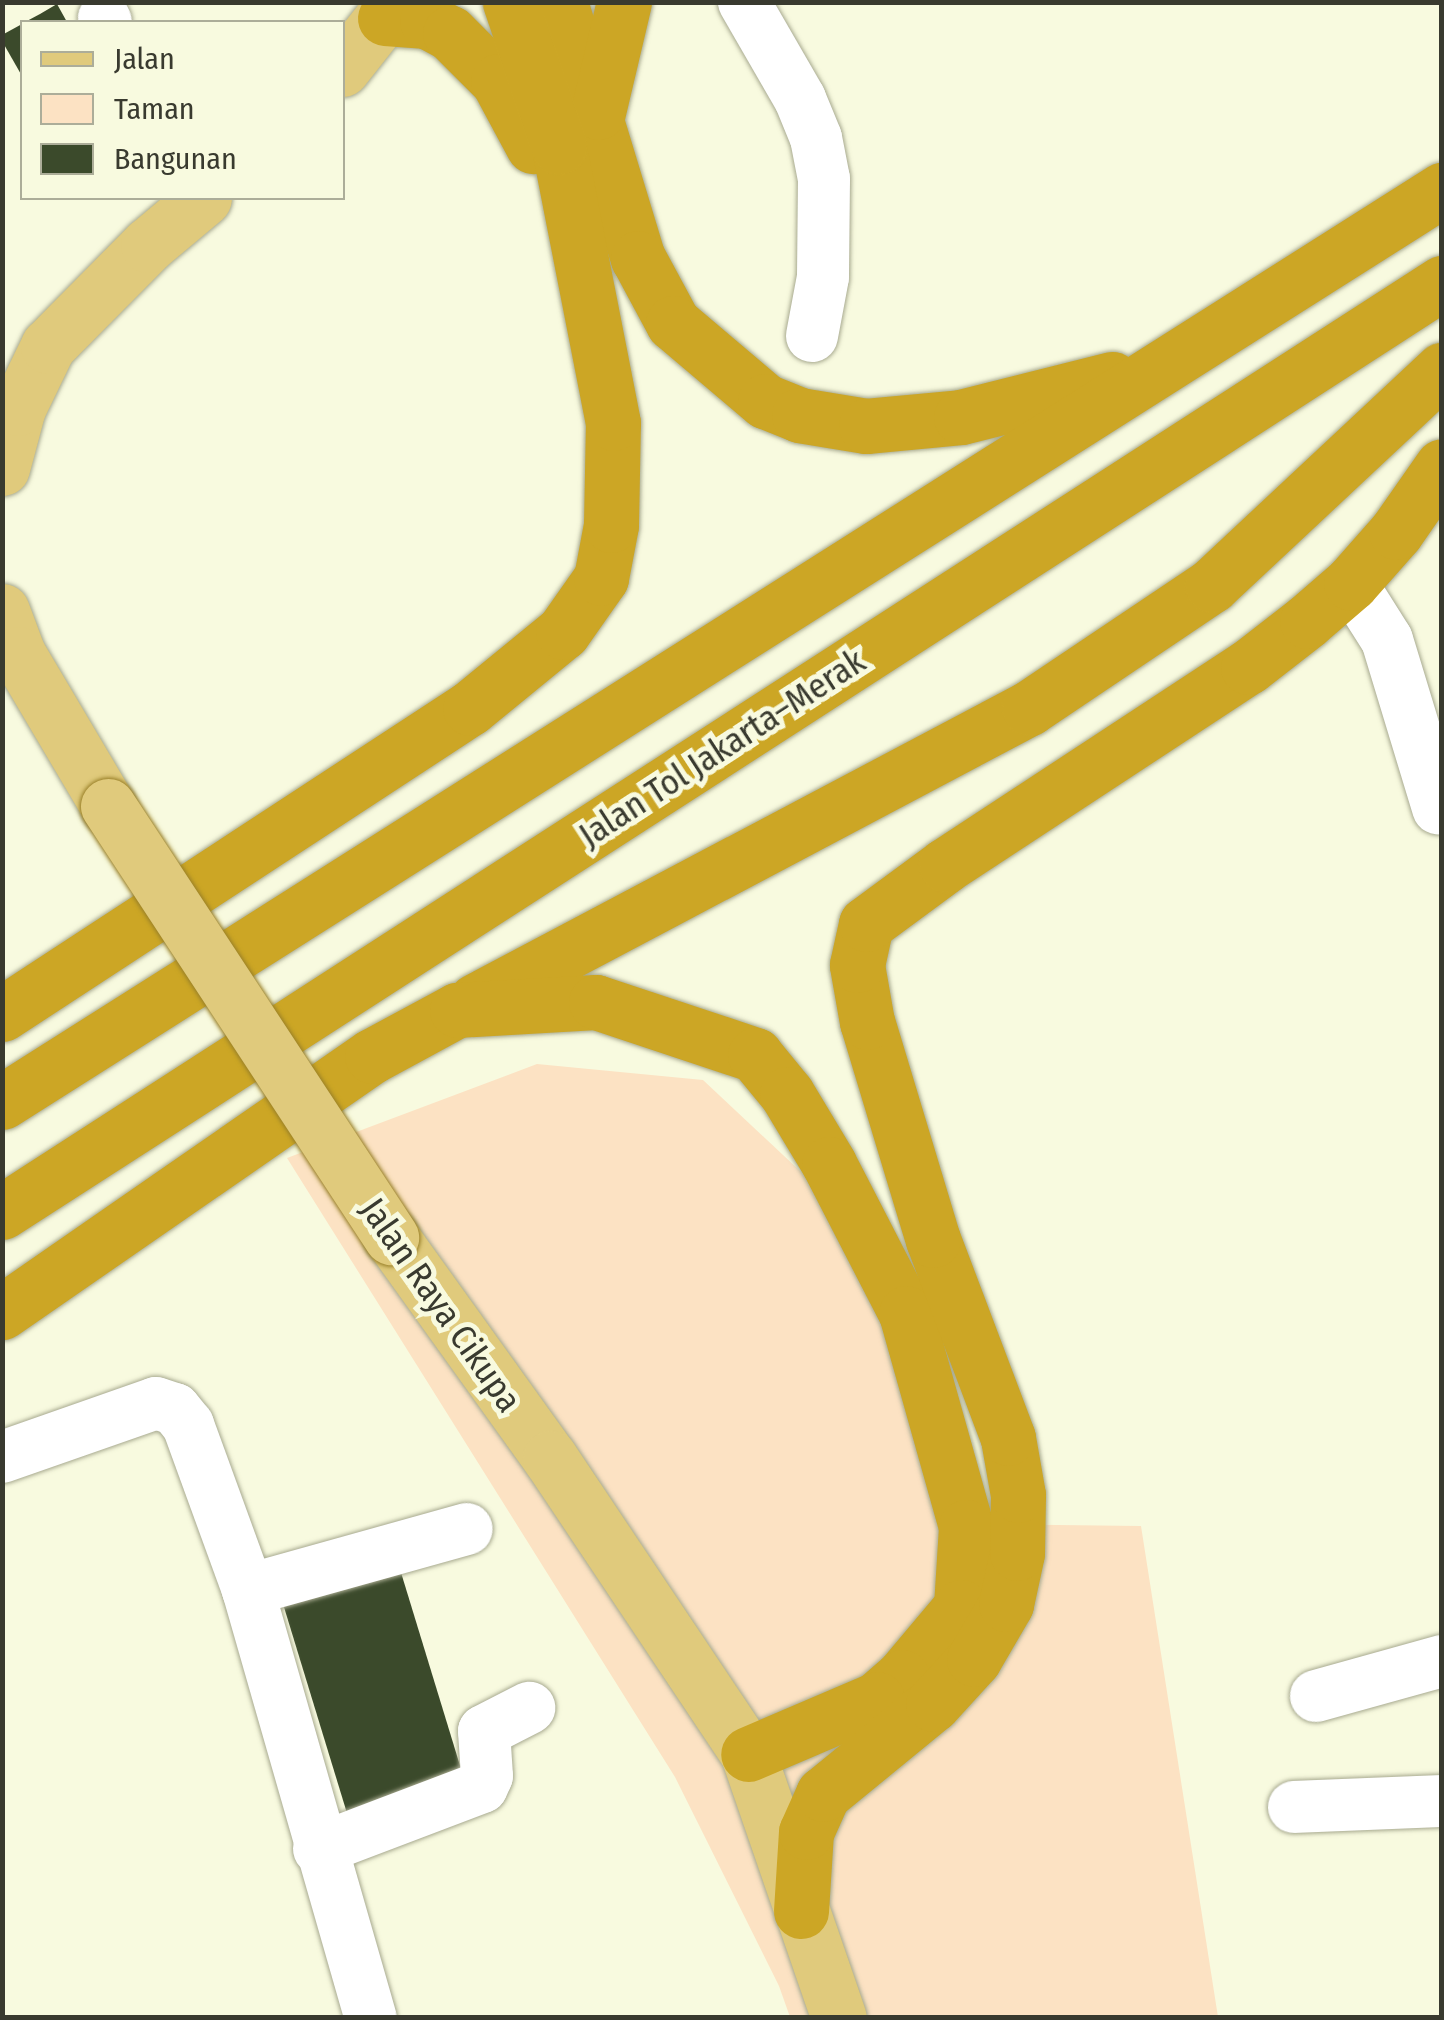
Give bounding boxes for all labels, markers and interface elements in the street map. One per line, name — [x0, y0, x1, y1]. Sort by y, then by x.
legend — [20, 20, 345, 200]
text: Jalan — [114, 41, 175, 77]
text: Taman — [114, 91, 195, 127]
text: Bangunan — [114, 141, 237, 177]
street label: Jalan Tol Jakarta–Merak — [571, 640, 873, 856]
street label: Jalan Raya Cikupa — [352, 1190, 530, 1420]

